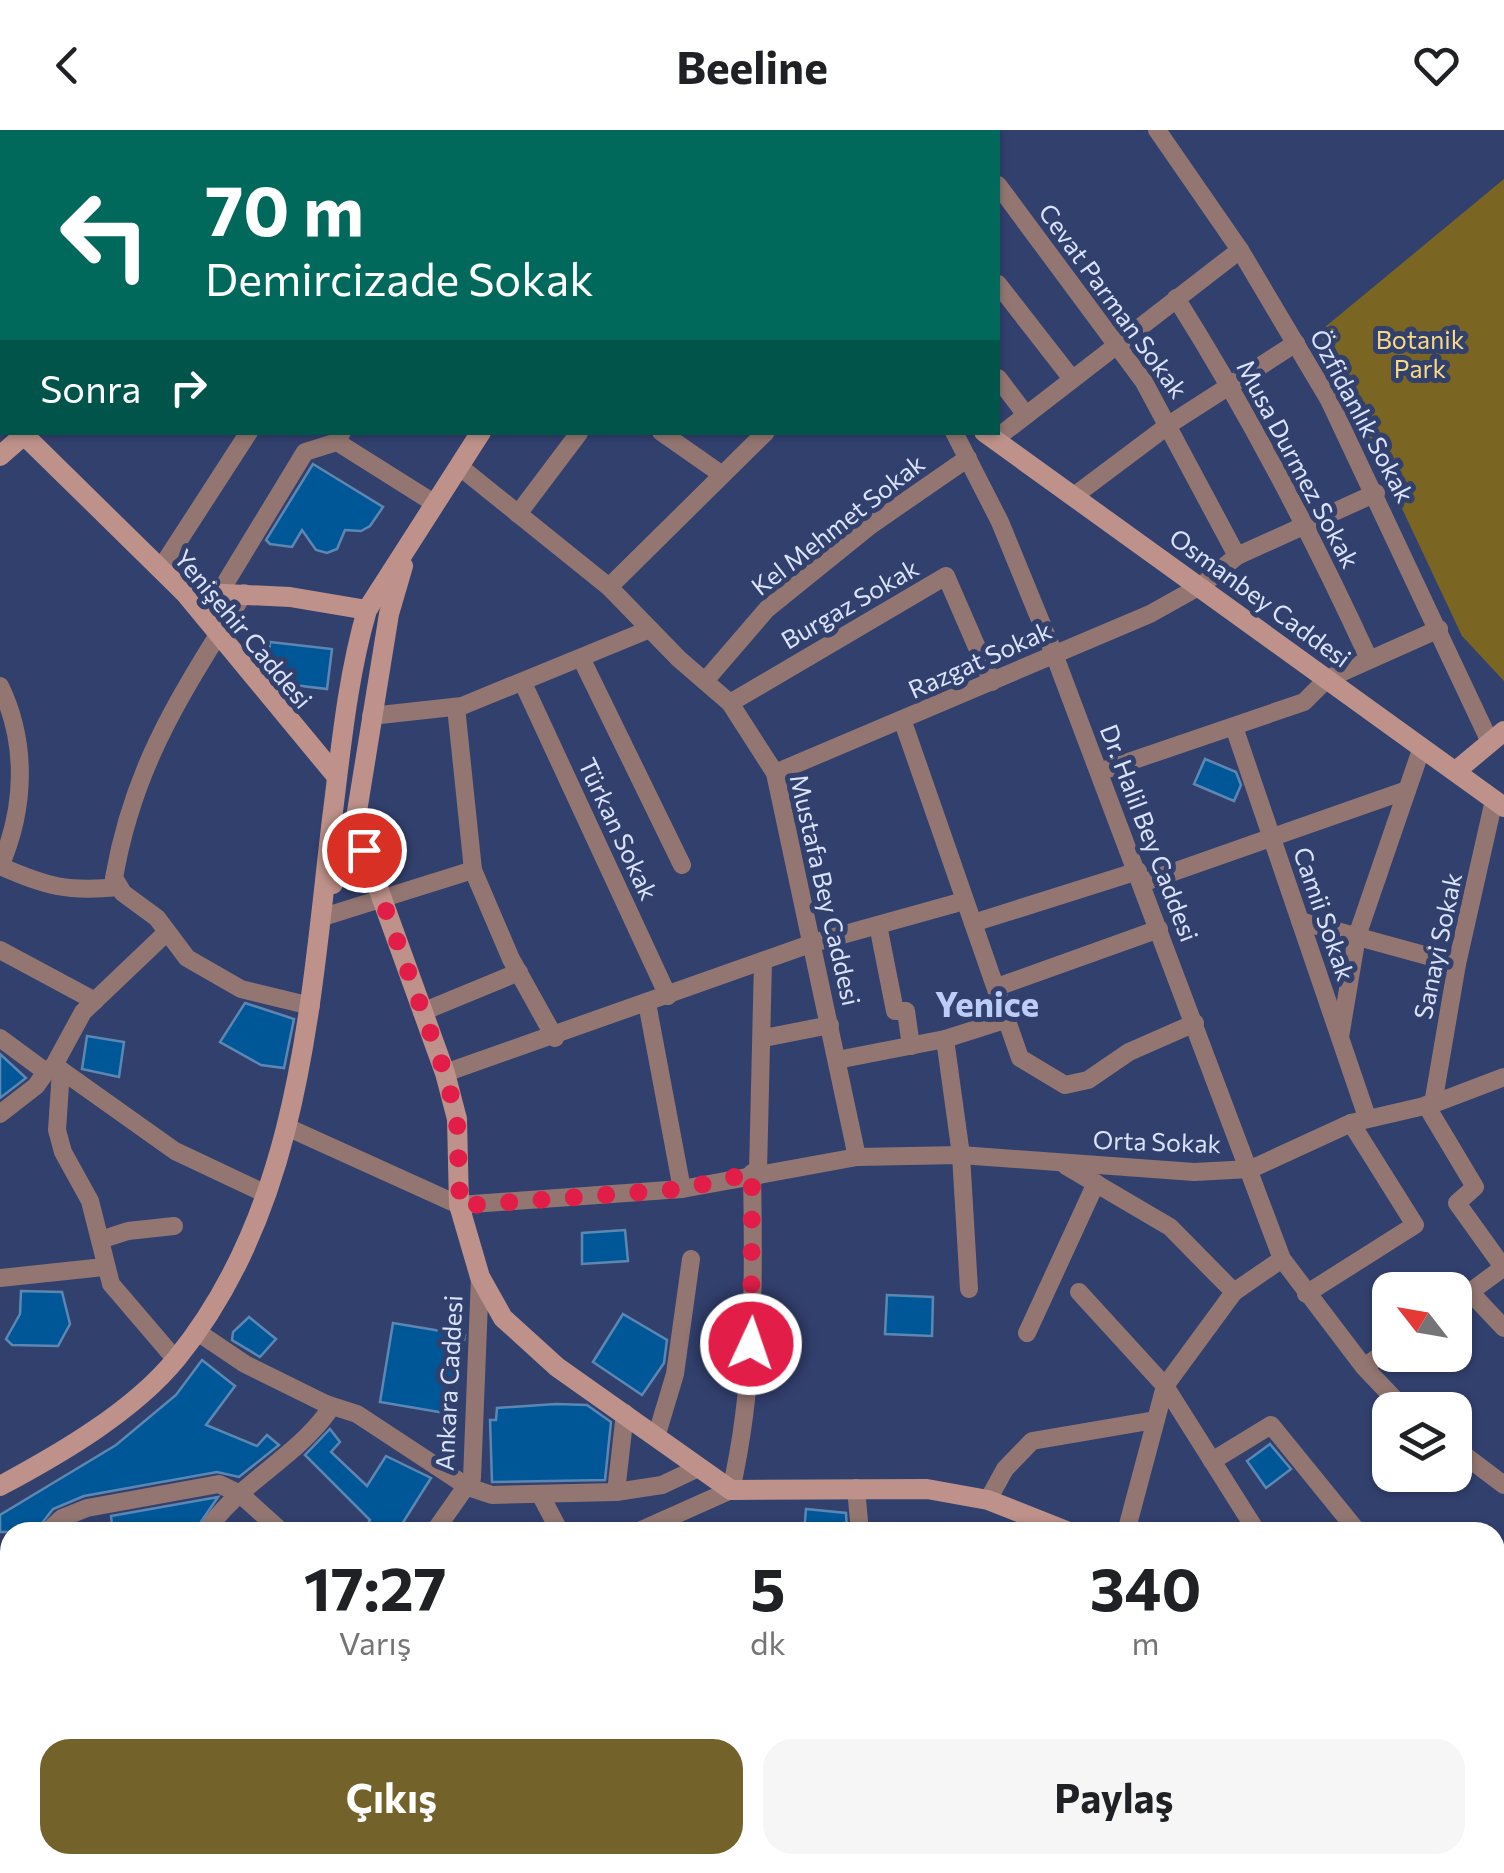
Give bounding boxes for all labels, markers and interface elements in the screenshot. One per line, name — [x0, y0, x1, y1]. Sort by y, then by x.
icon: back — [40, 38, 95, 93]
text: Beeline — [676, 38, 828, 93]
icon: heart — [1409, 38, 1464, 93]
text: 70 m — [205, 165, 364, 250]
icon: left — [40, 170, 170, 300]
street label: Cevat Parman Sokak — [1033, 197, 1195, 404]
text: Demircizade Sokak — [205, 250, 594, 305]
street label: Özfidanlık Sokak — [1305, 324, 1421, 508]
park label: Botanik Park — [1376, 324, 1465, 383]
street label: Musa Durmez Sokak — [1231, 354, 1367, 573]
icon: right — [161, 360, 216, 415]
text: Sonra — [40, 364, 141, 411]
street label: Kel Mehmet Sokak — [745, 447, 930, 601]
street label: Osmanbey Caddesi — [1164, 521, 1357, 673]
street label: Yenişehir Caddesi — [169, 543, 319, 714]
street label: Burgaz Sokak — [776, 552, 924, 655]
street label: Razgat Sokak — [903, 614, 1056, 704]
street label: Dr. Halil Bey Caddesi — [1095, 720, 1205, 946]
street label: Türkan Sokak — [573, 753, 665, 905]
street label: Mustafa Bey Caddesi — [785, 771, 867, 1008]
pin — [322, 808, 407, 893]
icon: arrive — [337, 823, 392, 878]
street label: Camii Sokak — [1288, 843, 1362, 985]
street label: Sanayi Sokak — [1407, 869, 1467, 1022]
district label: Yenice — [935, 981, 1039, 1024]
street label: Orta Sokak — [1092, 1124, 1222, 1158]
north arrow — [1372, 1272, 1472, 1372]
map controls — [1372, 1272, 1472, 1492]
position arrow — [699, 1292, 803, 1396]
street label: Ankara Caddesi — [428, 1294, 468, 1472]
button: layers — [1372, 1392, 1472, 1492]
text: 17:27 — [304, 1550, 446, 1623]
text: 5 — [751, 1550, 786, 1623]
text: 340 — [1090, 1550, 1201, 1623]
text: Varış — [339, 1622, 411, 1662]
text: dk — [750, 1622, 786, 1662]
text: m — [1131, 1622, 1159, 1662]
button: Çıkış — [40, 1739, 743, 1854]
button: Paylaş — [763, 1739, 1465, 1854]

